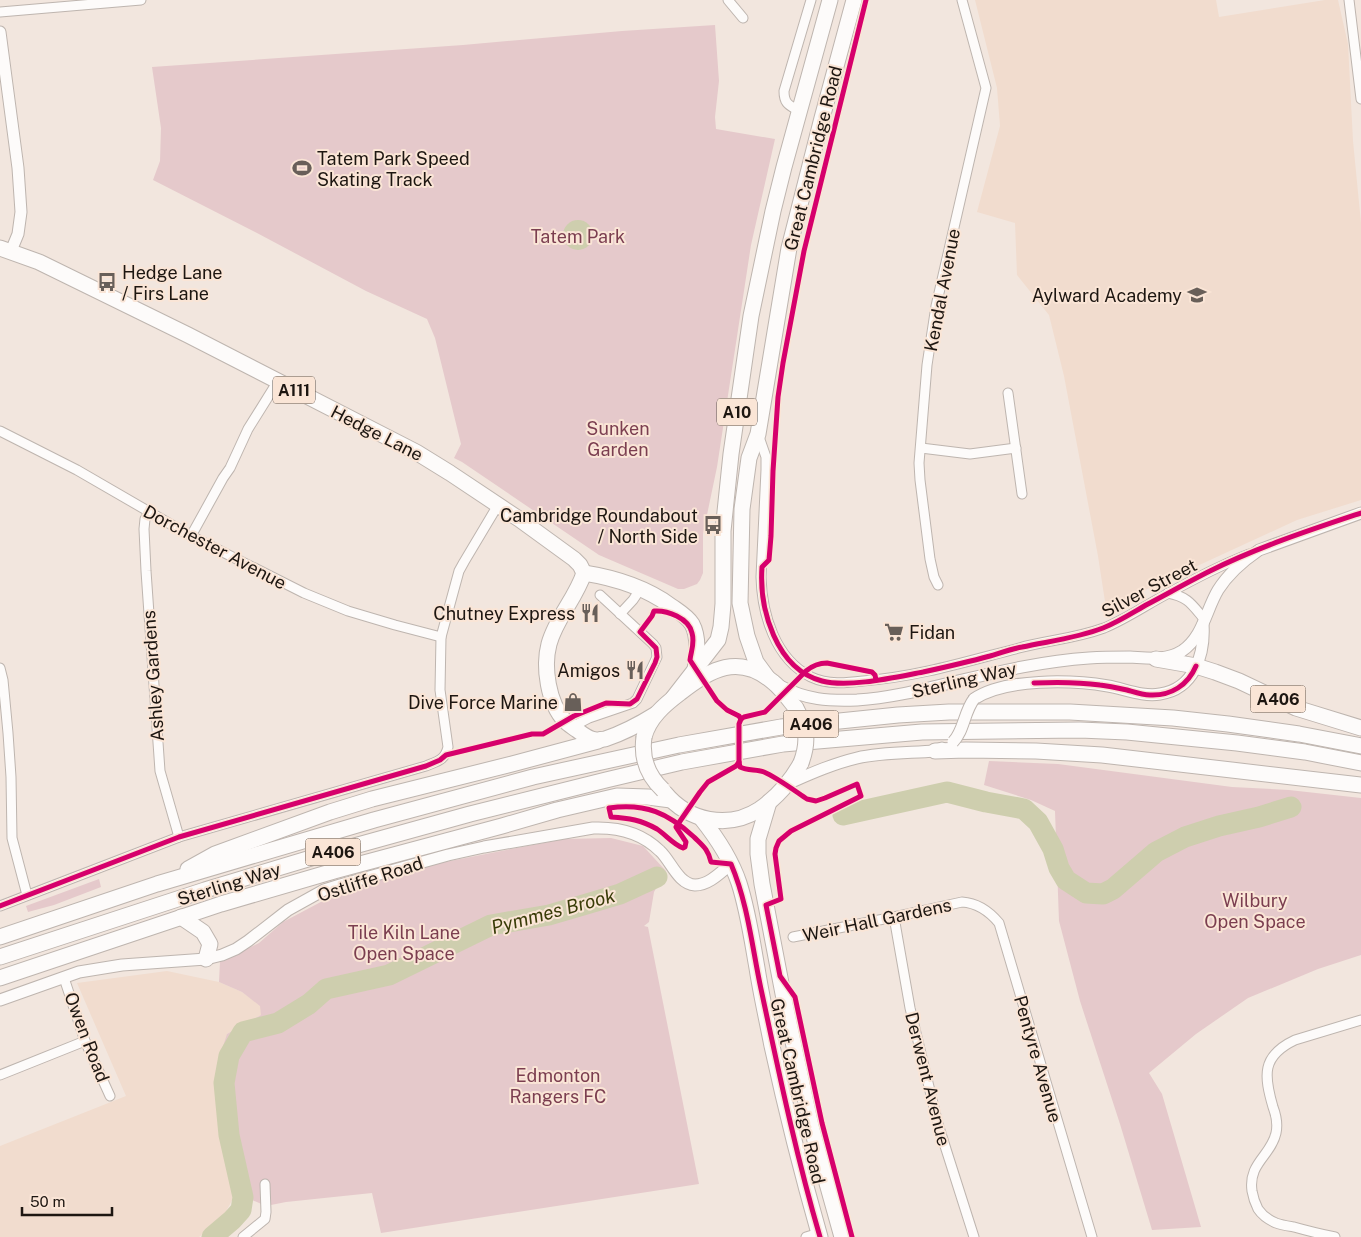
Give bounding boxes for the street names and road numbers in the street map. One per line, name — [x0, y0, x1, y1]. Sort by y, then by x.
street label: Great Cambridge Road — [780, 63, 846, 253]
street label: Kendal Avenue — [920, 227, 964, 353]
road number: A111 — [273, 376, 315, 404]
road number: A10 — [717, 398, 757, 426]
street label: Hedge Lane — [327, 401, 427, 465]
street label: Dorchester Avenue — [140, 500, 290, 594]
street label: Silver Street — [1098, 554, 1200, 622]
street label: Ashley Gardens — [138, 610, 168, 742]
street label: Sterling Way — [910, 658, 1019, 702]
road number: A406 — [1250, 686, 1306, 712]
road number: A406 — [784, 711, 838, 738]
road number: A406 — [306, 839, 360, 866]
street label: Ostliffe Road — [315, 852, 425, 906]
street label: Sterling Way — [175, 858, 284, 910]
street label: Weir Hall Gardens — [801, 894, 953, 946]
street label: Owen Road — [60, 989, 114, 1085]
street label: Pentyre Avenue — [1010, 993, 1066, 1125]
street label: Great Cambridge Road — [766, 996, 830, 1186]
street label: Derwent Avenue — [901, 1010, 955, 1148]

